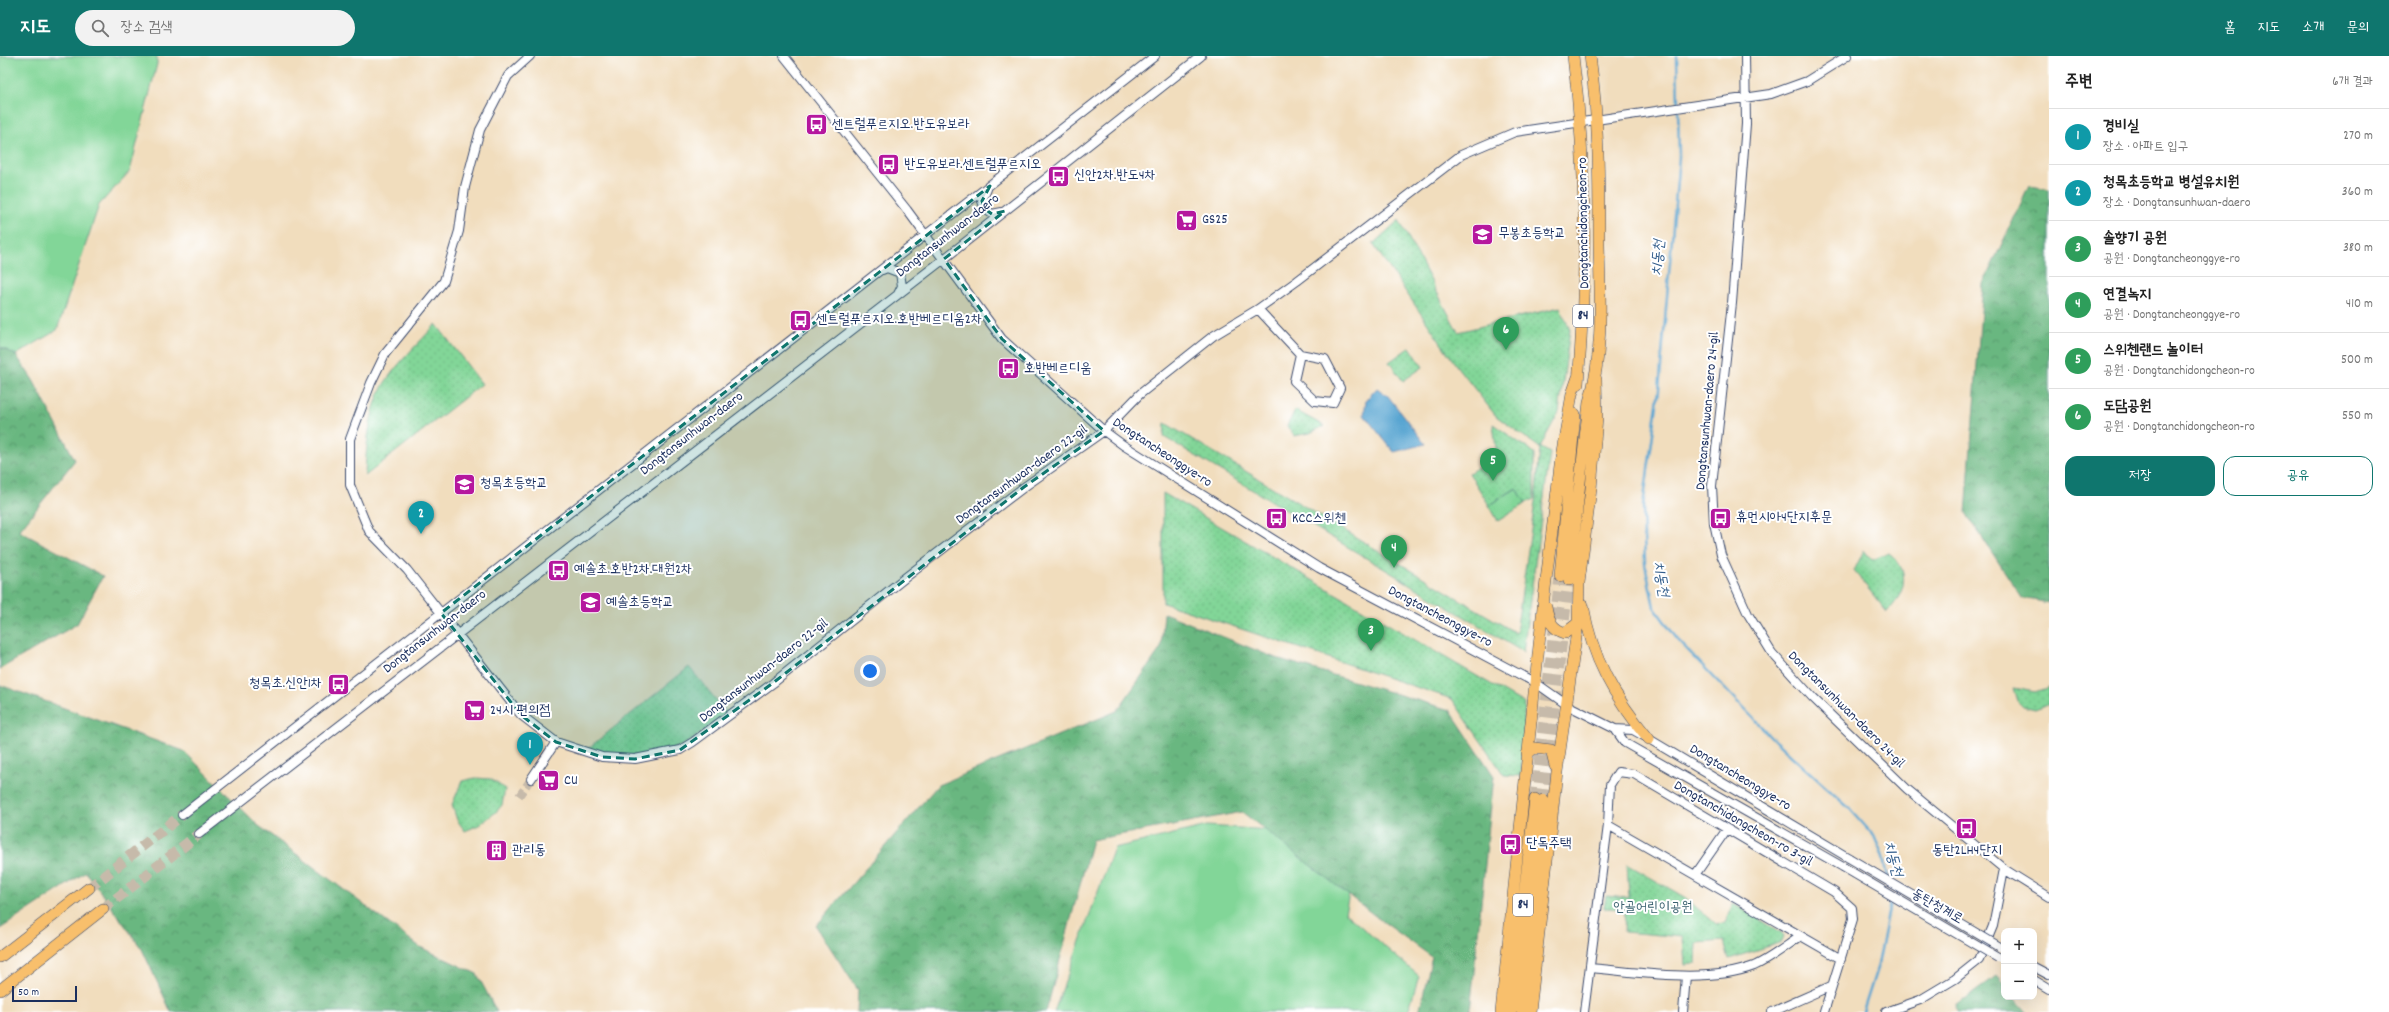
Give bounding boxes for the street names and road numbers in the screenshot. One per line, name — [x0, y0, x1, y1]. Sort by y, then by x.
street label: Dongtanchidongcheon-ro — [1573, 157, 1595, 289]
street label: Dongtansunhwan-daero — [892, 189, 1004, 283]
road number: 84 — [1573, 305, 1593, 327]
street label: Dongtansunhwan-daero 24-gil — [1691, 330, 1725, 491]
street label: Dongtansunhwan-daero — [636, 387, 748, 481]
street label: Dongtancheonggye-ro — [1108, 413, 1216, 493]
street label: Dongtansunhwan-daero 22-gil — [952, 420, 1093, 530]
street label: Dongtancheonggye-ro — [1384, 581, 1496, 653]
street label: Dongtansunhwan-daero — [379, 585, 491, 679]
street label: Dongtansunhwan-daero 22-gil — [695, 614, 833, 728]
street label: Dongtansunhwan-daero 24-gil — [1783, 647, 1910, 774]
street label: Dongtancheonggye-ro — [1685, 740, 1795, 816]
street label: Dongtanchidongcheon-ro 3-gil — [1670, 776, 1817, 872]
street label: 동탄청계로 — [1908, 884, 1966, 930]
road number: 84 — [1513, 894, 1533, 916]

